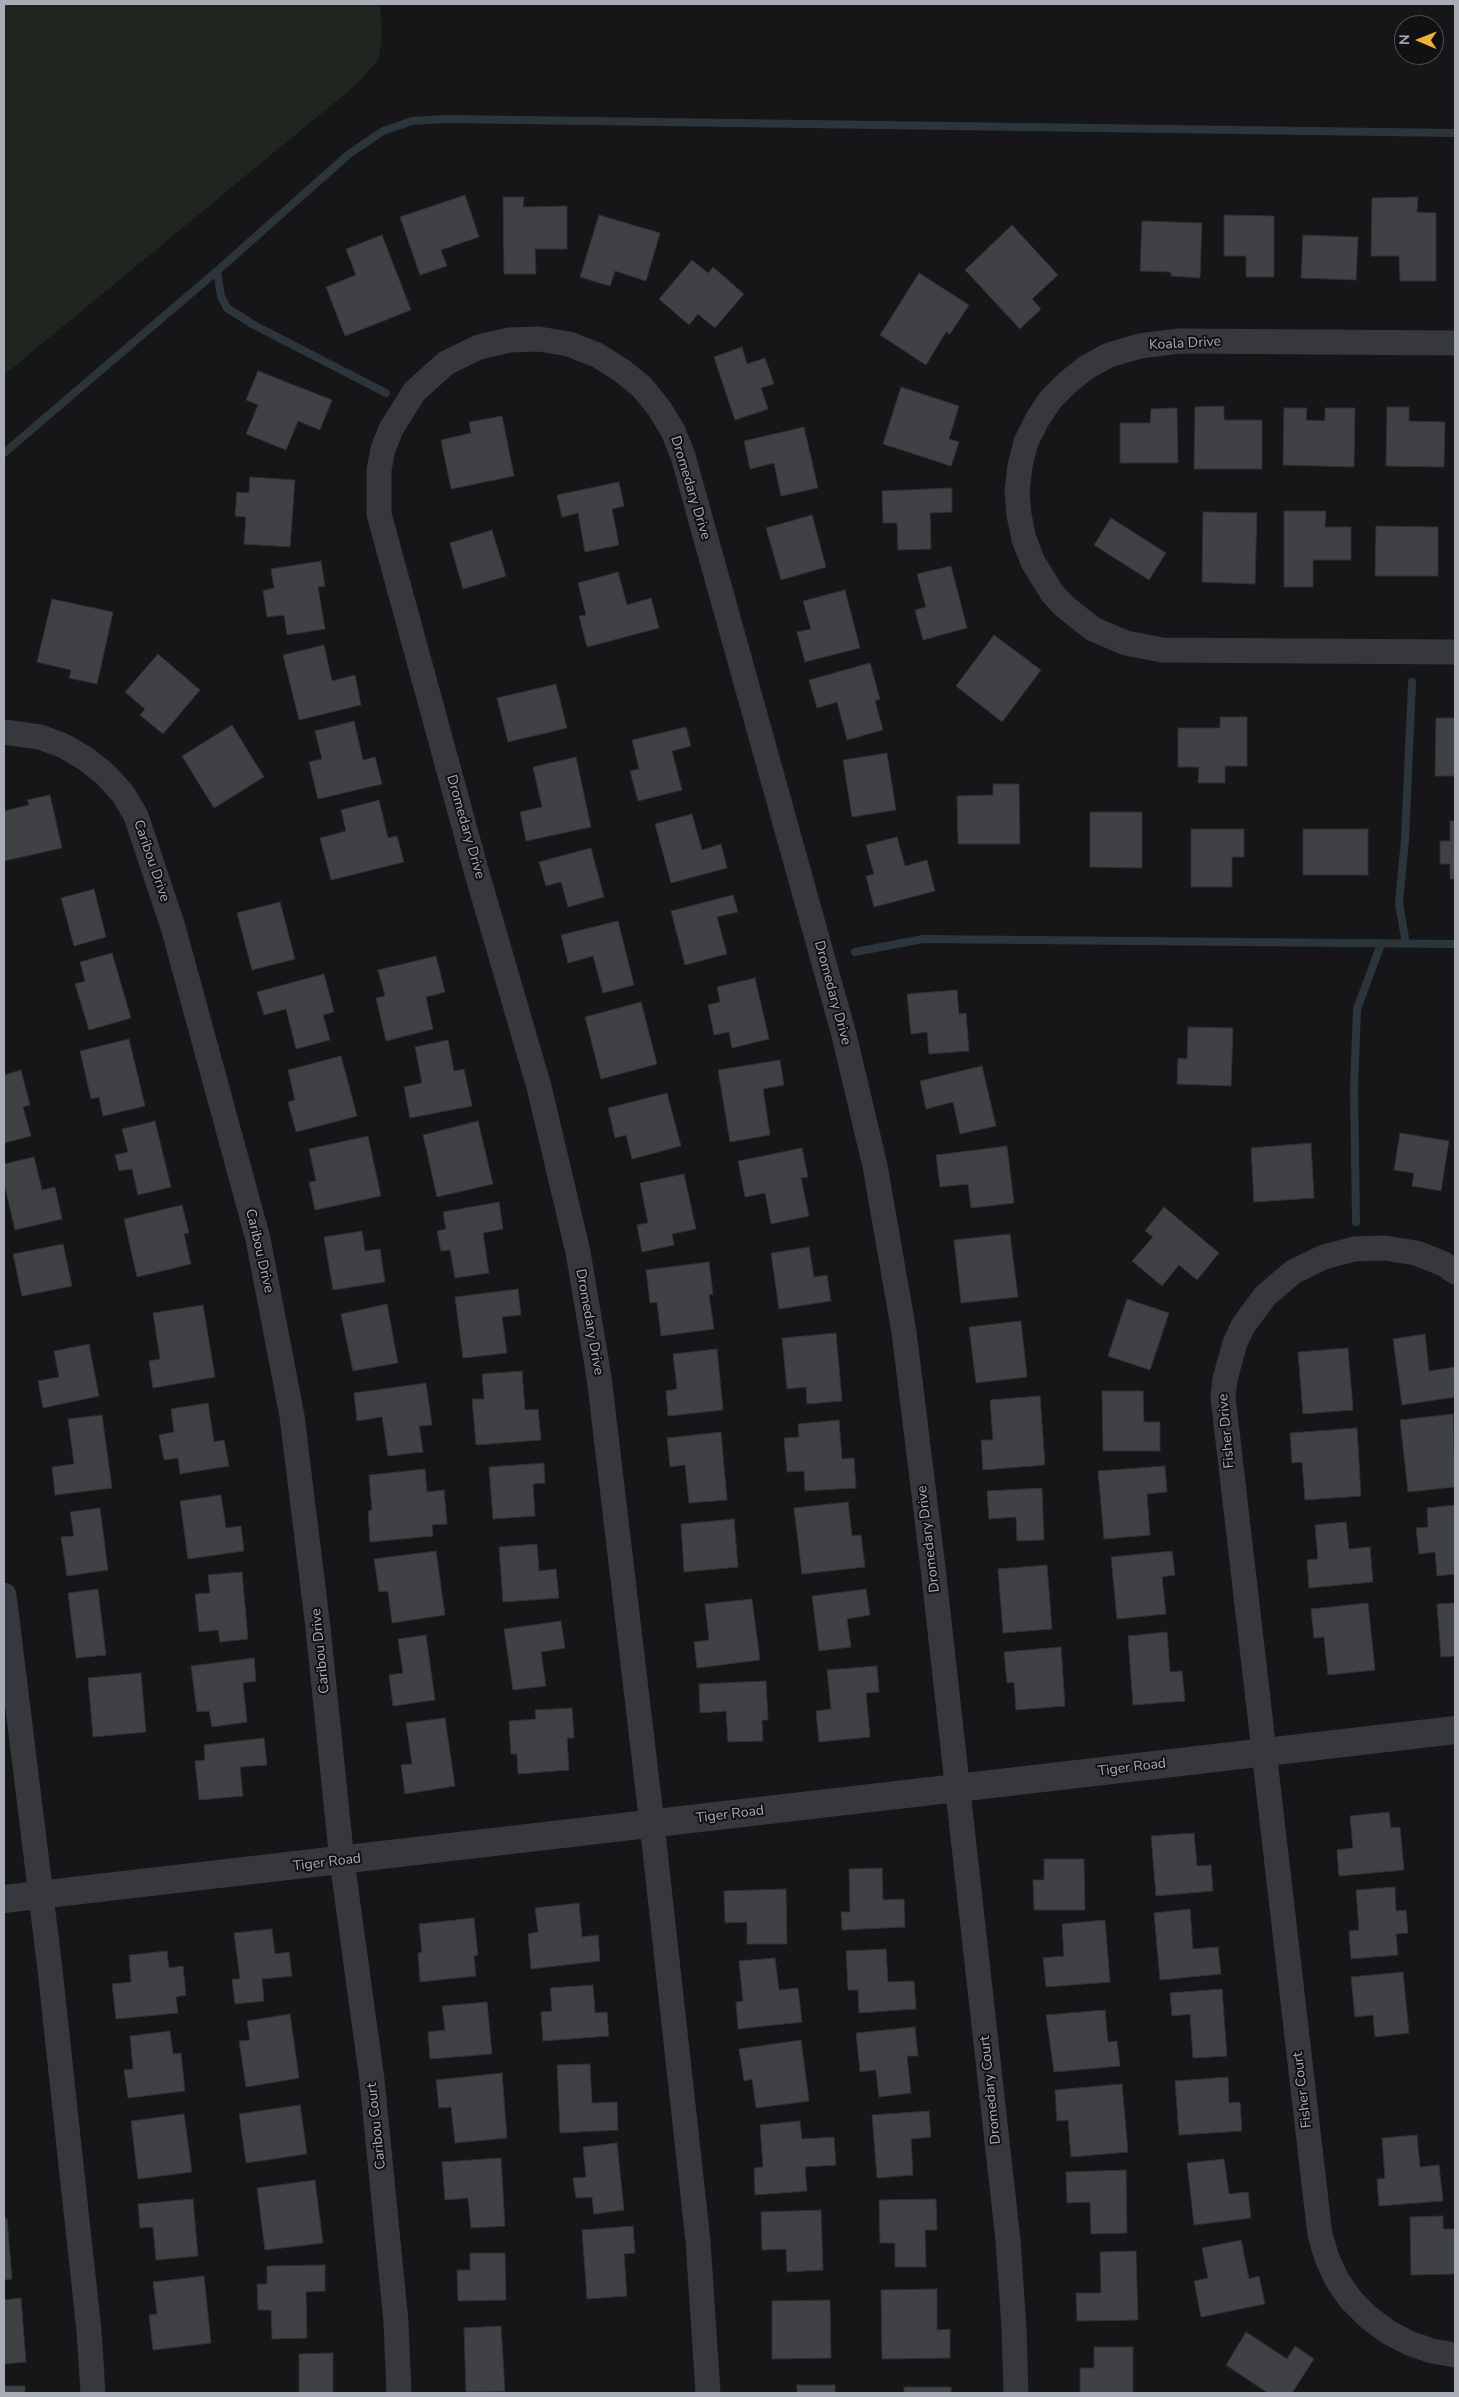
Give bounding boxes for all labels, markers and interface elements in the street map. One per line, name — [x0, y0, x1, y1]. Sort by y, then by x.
north arrow — [1394, 15, 1444, 65]
text: N — [1395, 34, 1414, 45]
street label: Koala Drive — [1149, 334, 1221, 354]
street label: Dromedary Drive — [666, 434, 714, 542]
street label: Dromedary Drive — [442, 773, 488, 881]
street label: Caribou Drive — [129, 818, 173, 904]
street label: Dromedary Drive — [810, 939, 854, 1047]
street label: Caribou Drive — [241, 1207, 277, 1295]
street label: Dromedary Drive — [571, 1268, 607, 1376]
street label: Fisher Drive — [1215, 1393, 1239, 1469]
street label: Dromedary Drive — [914, 1485, 944, 1593]
street label: Caribou Drive — [308, 1608, 334, 1694]
street label: Tiger Road — [1097, 1755, 1167, 1781]
street label: Tiger Road — [695, 1802, 765, 1828]
street label: Tiger Road — [292, 1850, 362, 1876]
street label: Dromedary Court — [977, 2035, 1005, 2145]
street label: Fisher Court — [1290, 2051, 1316, 2129]
street label: Caribou Court — [364, 2082, 390, 2170]

